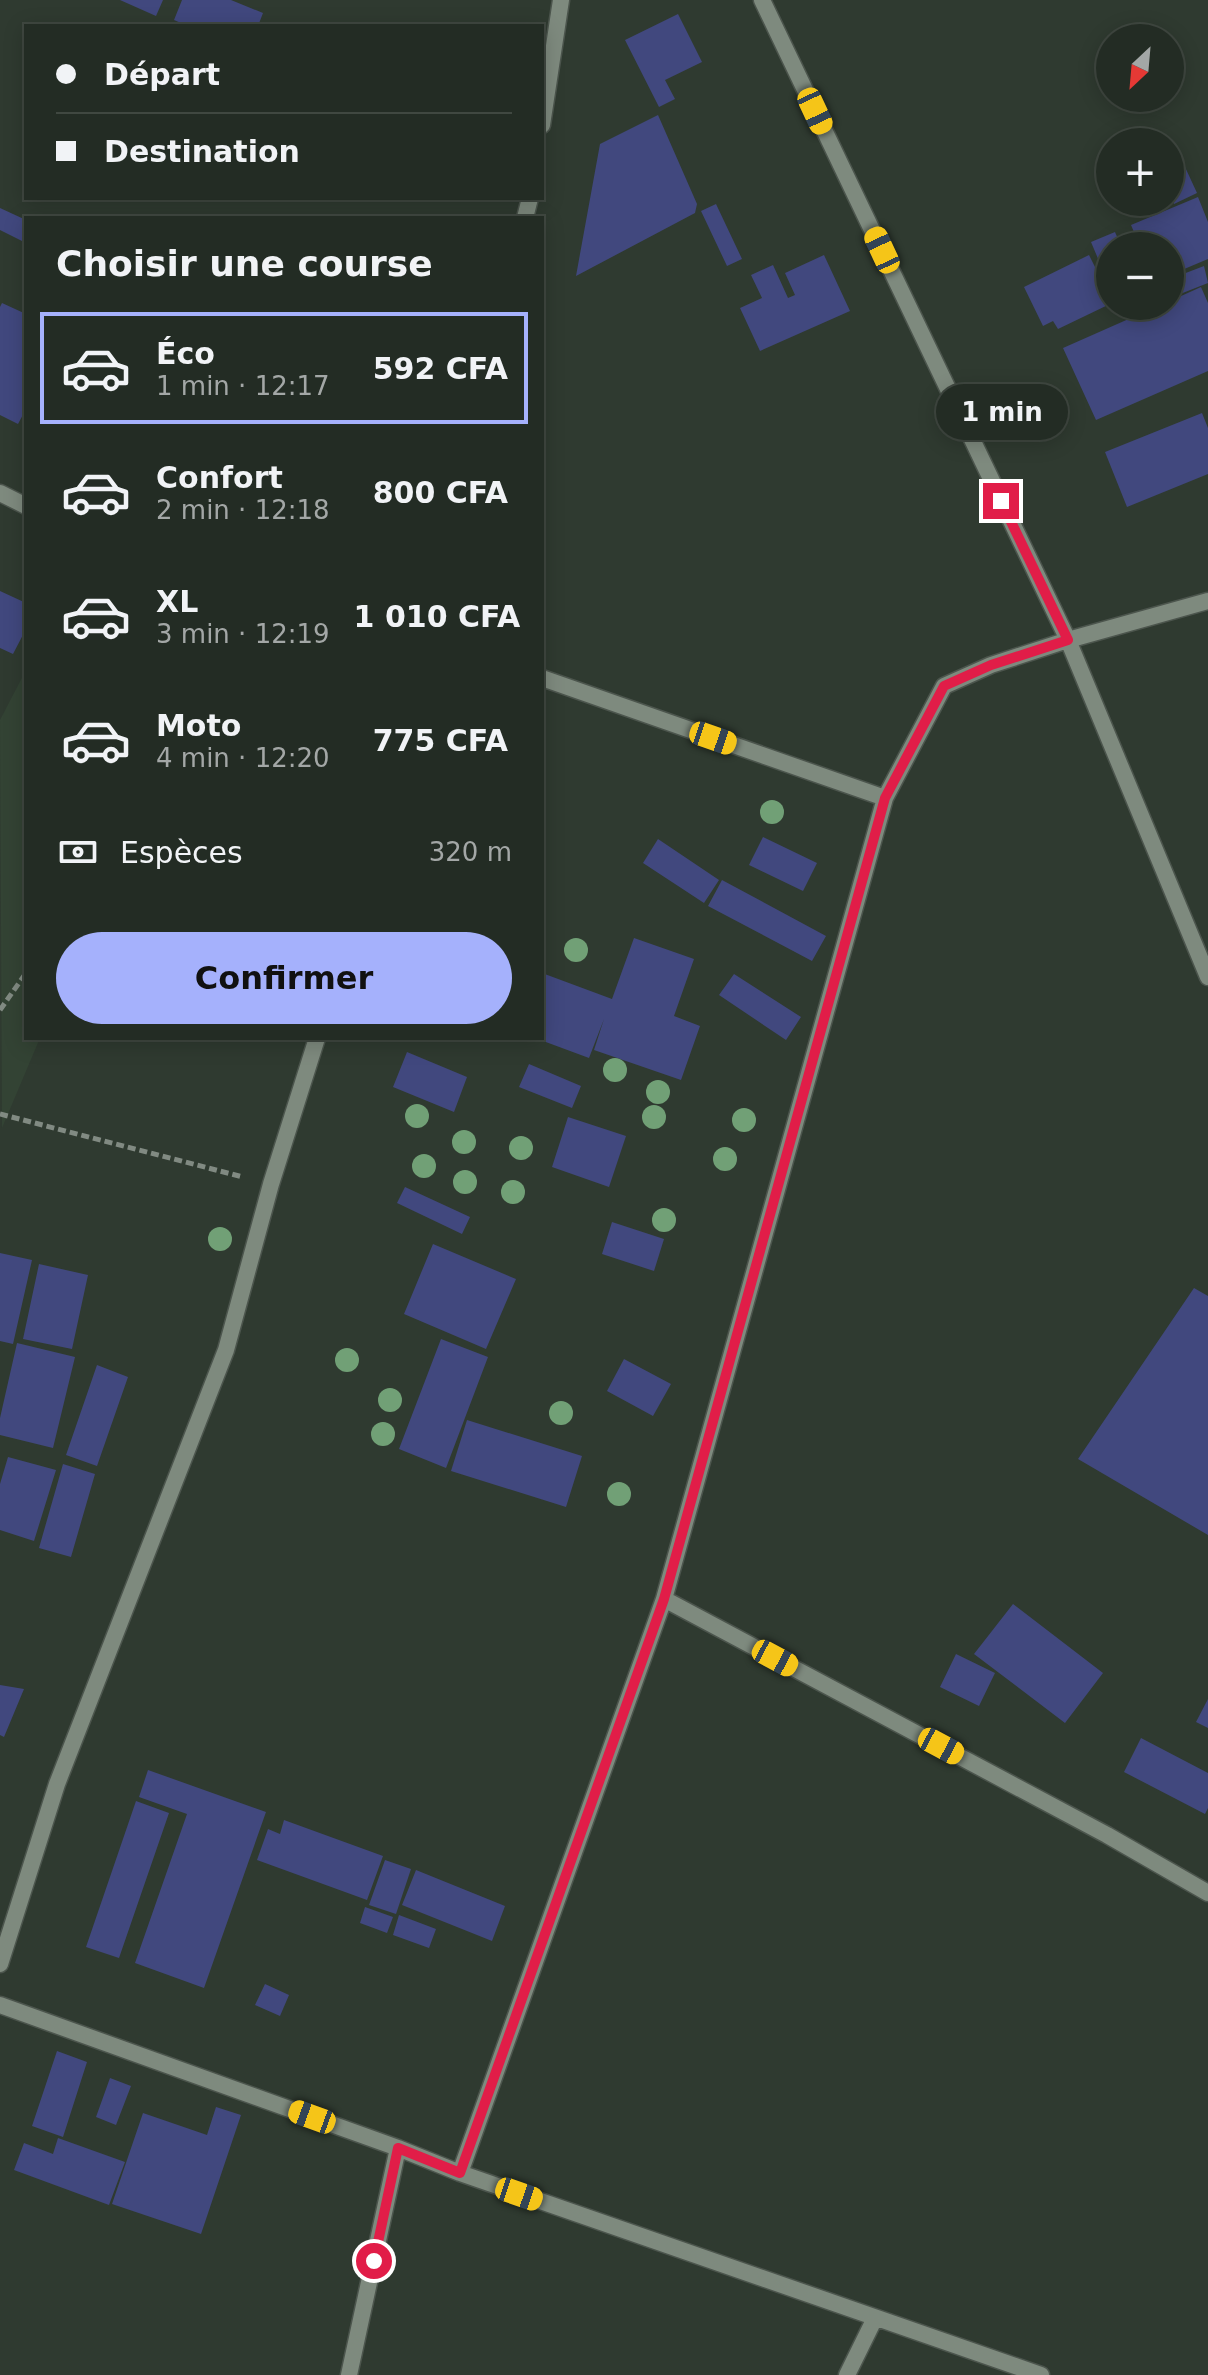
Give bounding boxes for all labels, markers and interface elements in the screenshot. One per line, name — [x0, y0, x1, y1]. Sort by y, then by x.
north arrow — [1096, 24, 1184, 112]
map controls — [1096, 24, 1184, 320]
text: Départ — [104, 57, 220, 92]
car — [794, 84, 836, 138]
button: + — [1096, 128, 1184, 216]
text: Destination — [104, 134, 300, 169]
car — [861, 223, 903, 277]
button: − — [1096, 232, 1184, 320]
text: Choisir une course — [56, 243, 433, 284]
icon: car — [60, 332, 132, 404]
text: Éco — [156, 336, 215, 371]
text: 592 CFA — [373, 351, 508, 386]
text: 1 min · 12:17 — [156, 371, 330, 401]
callout: 1 min — [935, 385, 1067, 441]
text: 1 min — [961, 397, 1043, 427]
icon: car — [60, 456, 132, 528]
text: Confort — [156, 460, 283, 495]
text: 800 CFA — [373, 475, 508, 510]
route end — [983, 483, 1019, 519]
text: 2 min · 12:18 — [156, 495, 330, 525]
icon: car — [60, 580, 132, 652]
text: XL — [156, 584, 198, 619]
text: 1 010 CFA — [354, 599, 520, 634]
text: 3 min · 12:19 — [156, 619, 330, 649]
icon: car — [60, 704, 132, 776]
text: Moto — [156, 708, 241, 743]
car — [686, 719, 740, 757]
text: 775 CFA — [373, 723, 508, 758]
text: 4 min · 12:20 — [156, 743, 330, 773]
icon: cash — [56, 830, 100, 874]
text: Espèces — [120, 835, 243, 870]
text: 320 m — [429, 837, 512, 867]
button: Confirmer — [56, 932, 512, 1024]
car — [748, 1636, 802, 1680]
car — [914, 1724, 968, 1768]
car — [285, 2098, 339, 2136]
car — [492, 2175, 546, 2213]
route start — [356, 2243, 392, 2279]

